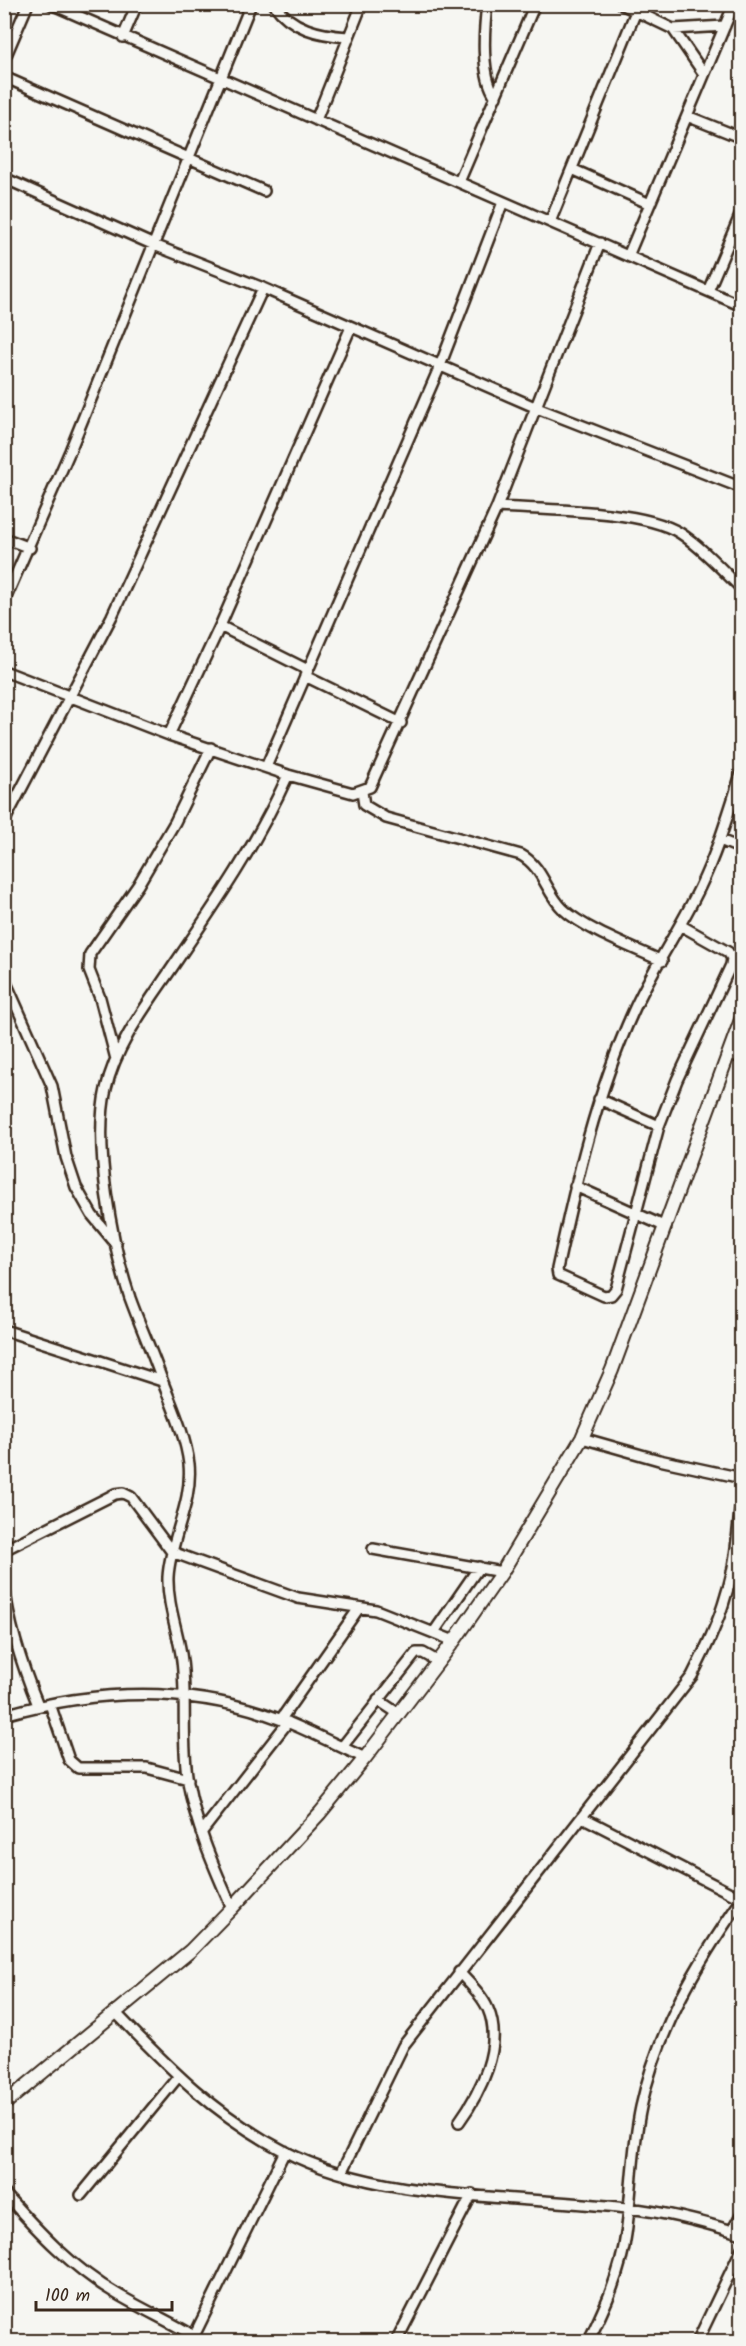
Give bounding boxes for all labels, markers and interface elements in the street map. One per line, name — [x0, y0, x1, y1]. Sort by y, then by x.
scale bar — [36, 2274, 172, 2312]
text: 100 m — [45, 2282, 90, 2311]

